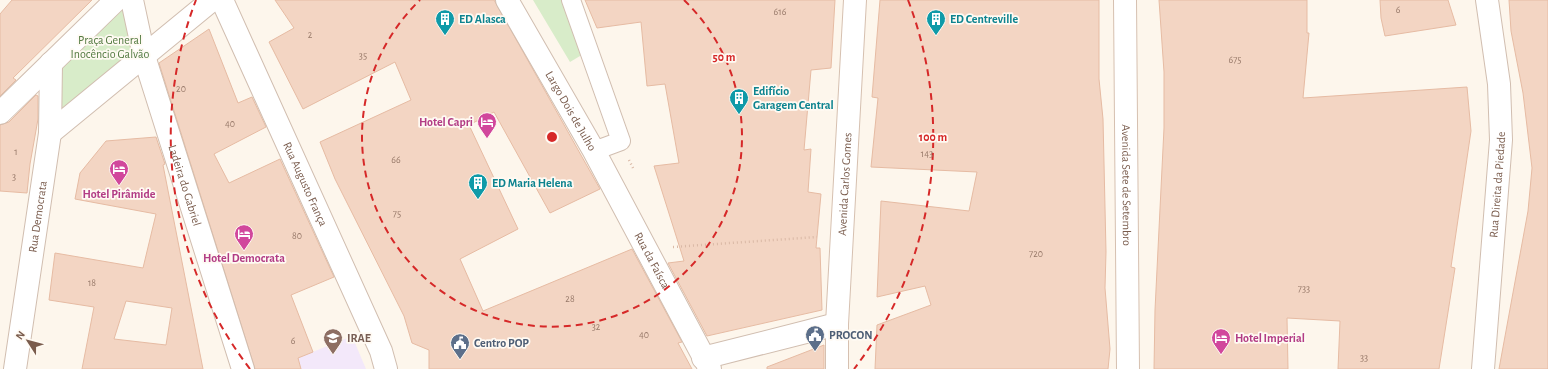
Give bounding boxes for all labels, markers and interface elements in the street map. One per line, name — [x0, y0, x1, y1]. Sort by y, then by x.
house number: 6 — [1396, 5, 1401, 15]
house number: 616 — [774, 7, 787, 17]
building icon: ED Alasca — [434, 8, 456, 36]
building icon: ED Centreville — [925, 8, 947, 36]
place label: ED Alasca — [459, 13, 506, 25]
place label: ED Centreville — [950, 13, 1018, 25]
house number: 2 — [308, 30, 313, 40]
park label: Praça General Inocêncio Galvão — [71, 34, 150, 60]
house number: 35 — [359, 51, 367, 61]
text: 50 m — [713, 51, 736, 63]
house number: 675 — [1228, 55, 1242, 65]
street label: Largo Dois de Julho — [543, 69, 599, 153]
house number: 20 — [176, 84, 186, 94]
place label: Edifício Garagem Central — [753, 85, 834, 111]
building icon: Edifício Garagem Central — [728, 87, 750, 115]
hotel icon: Hotel Capri — [476, 111, 498, 139]
place label: Hotel Capri — [419, 116, 473, 128]
house number: 40 — [225, 119, 235, 129]
street label: Avenida Sete de Setembro — [1120, 124, 1133, 246]
centre of rings — [545, 130, 559, 144]
text: 100 m — [919, 131, 947, 143]
street label: Rua Direita da Piedade — [1487, 131, 1507, 238]
street label: Avenida Carlos Gomes — [836, 132, 854, 236]
street label: Rua Augusto França — [281, 140, 330, 228]
street label: Ladeira do Gabriel — [166, 143, 203, 228]
house number: 1 — [14, 147, 18, 157]
house number: 143 — [921, 149, 933, 159]
house number: 66 — [391, 155, 401, 165]
hotel icon: Hotel Pirâmide — [108, 158, 130, 186]
house number: 3 — [12, 172, 16, 182]
building icon: ED Maria Helena — [467, 172, 489, 200]
place label: ED Maria Helena — [492, 177, 573, 189]
street label: Rua Democrata — [26, 180, 49, 253]
place label: Hotel Pirâmide — [83, 188, 156, 200]
house number: 75 — [393, 209, 401, 219]
hotel icon: Hotel Democrata — [233, 223, 255, 251]
street label: Rua da Faísca — [632, 230, 672, 291]
house number: 80 — [292, 231, 302, 241]
house number: 720 — [1029, 249, 1043, 259]
place label: Hotel Democrata — [203, 252, 285, 264]
house number: 18 — [88, 278, 96, 288]
house number: 733 — [1298, 284, 1310, 294]
house number: 28 — [565, 294, 575, 304]
north arrow — [8, 321, 48, 361]
house number: 32 — [592, 322, 601, 332]
public building icon: PROCON — [804, 324, 826, 352]
school or university icon: IRAE — [322, 327, 344, 355]
hotel icon: Hotel Imperial — [1210, 327, 1232, 355]
text: N — [14, 329, 27, 342]
place label: PROCON — [829, 329, 873, 341]
house number: 40 — [639, 330, 649, 340]
place label: IRAE — [347, 332, 371, 344]
public building icon: Centro POP — [449, 332, 471, 360]
place label: Hotel Imperial — [1235, 332, 1305, 344]
house number: 6 — [291, 336, 296, 346]
place label: Centro POP — [474, 337, 529, 349]
house number: 33 — [1360, 353, 1368, 363]

